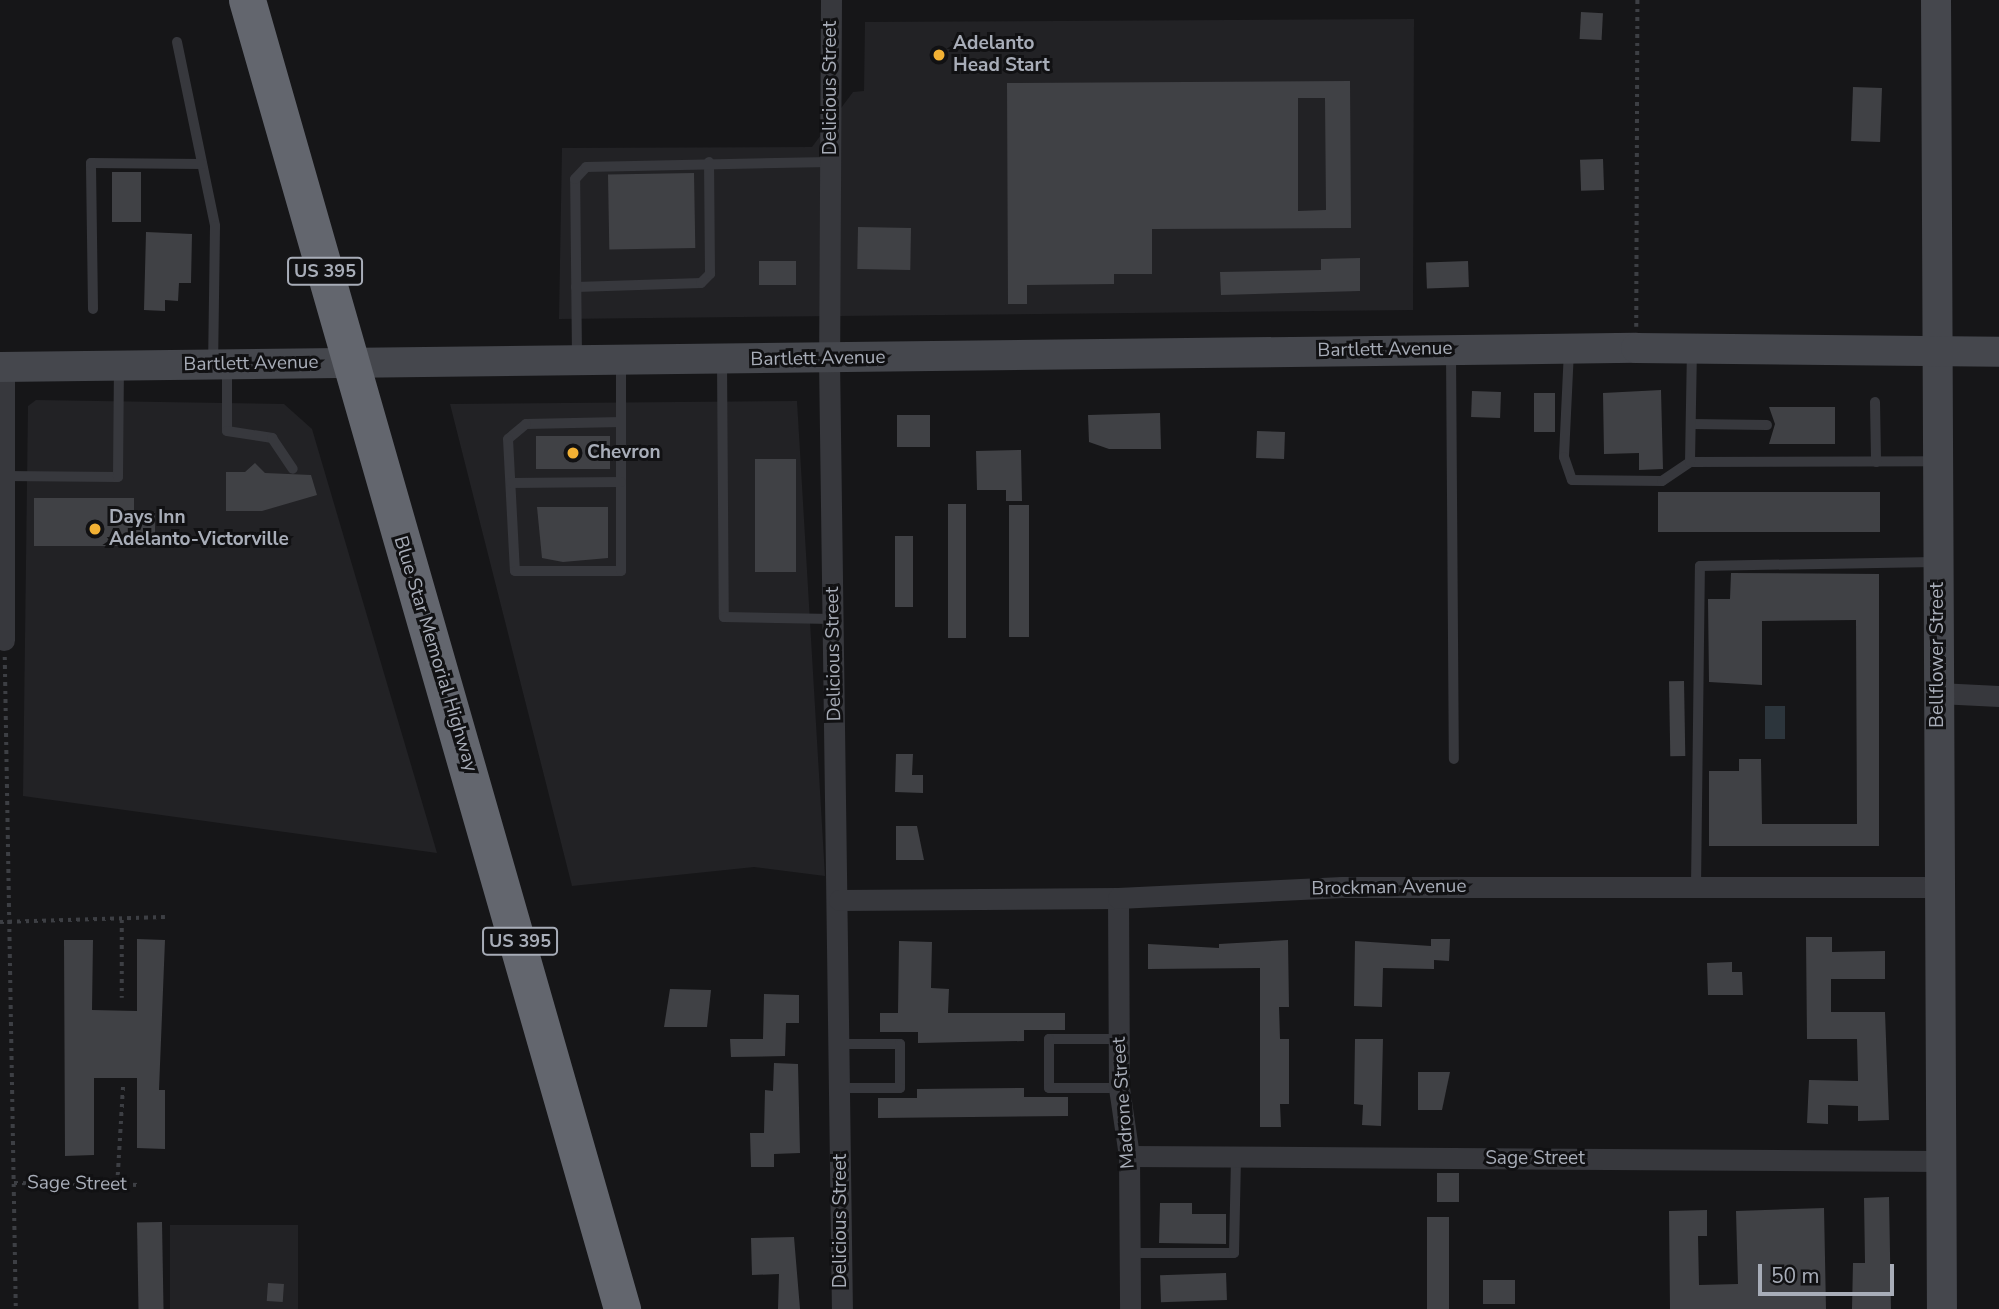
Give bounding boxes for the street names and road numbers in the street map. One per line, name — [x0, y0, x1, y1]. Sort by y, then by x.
street label: Delicious Street — [820, 21, 842, 155]
road number: US 395 — [286, 256, 364, 286]
street label: Bartlett Avenue — [1317, 337, 1453, 363]
street label: Bartlett Avenue — [750, 346, 886, 372]
street label: Bartlett Avenue — [183, 351, 319, 377]
street label: Blue Star Memorial Highway — [388, 533, 482, 775]
street label: Bellflower Street — [1927, 582, 1949, 728]
street label: Delicious Street — [821, 587, 847, 721]
street label: Brockman Avenue — [1311, 875, 1467, 901]
road number: US 395 — [482, 926, 558, 956]
street label: Madrone Street — [1108, 1036, 1140, 1170]
street label: Sage Street — [1485, 1148, 1585, 1170]
street label: Delicious Street — [830, 1154, 852, 1288]
street label: Sage Street — [27, 1172, 127, 1196]

